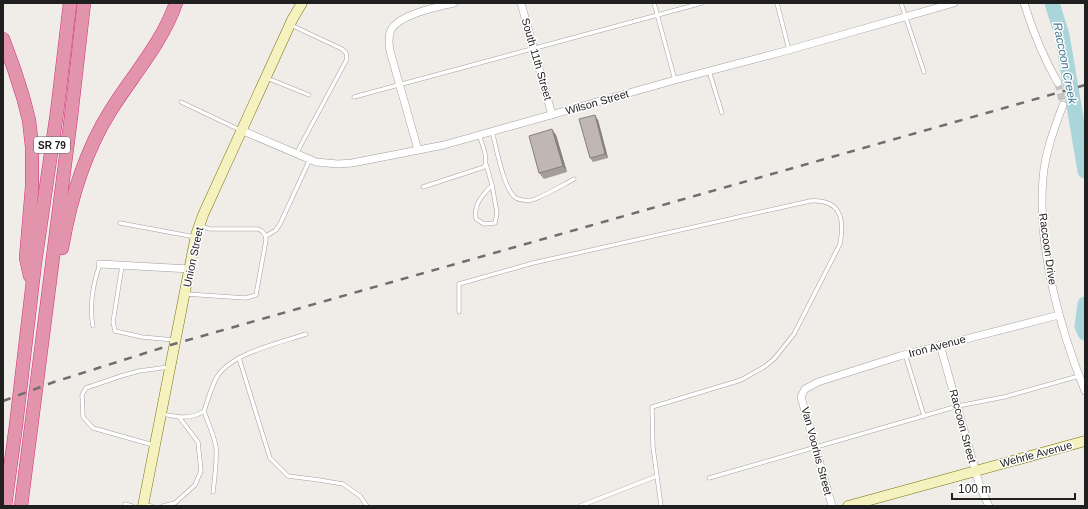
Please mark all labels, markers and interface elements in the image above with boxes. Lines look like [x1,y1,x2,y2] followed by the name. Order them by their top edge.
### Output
[520,17,554,101] street label: South 11th Street
[1050,21,1080,106] water label: Raccoon Creek
[564,87,630,117] street label: Wilson Street
[34,137,70,153] road number: SR 79
[1037,212,1059,286] street label: Raccoon Drive
[181,226,205,288] street label: Union Street
[907,333,967,359] street label: Iron Avenue
[947,388,979,464] street label: Raccoon Street
[799,406,835,496] street label: Van Voorhis Street
[999,439,1073,469] street label: Wehrle Avenue
[952,475,1075,501] scale bar
[958,482,991,496] text: 100 m

